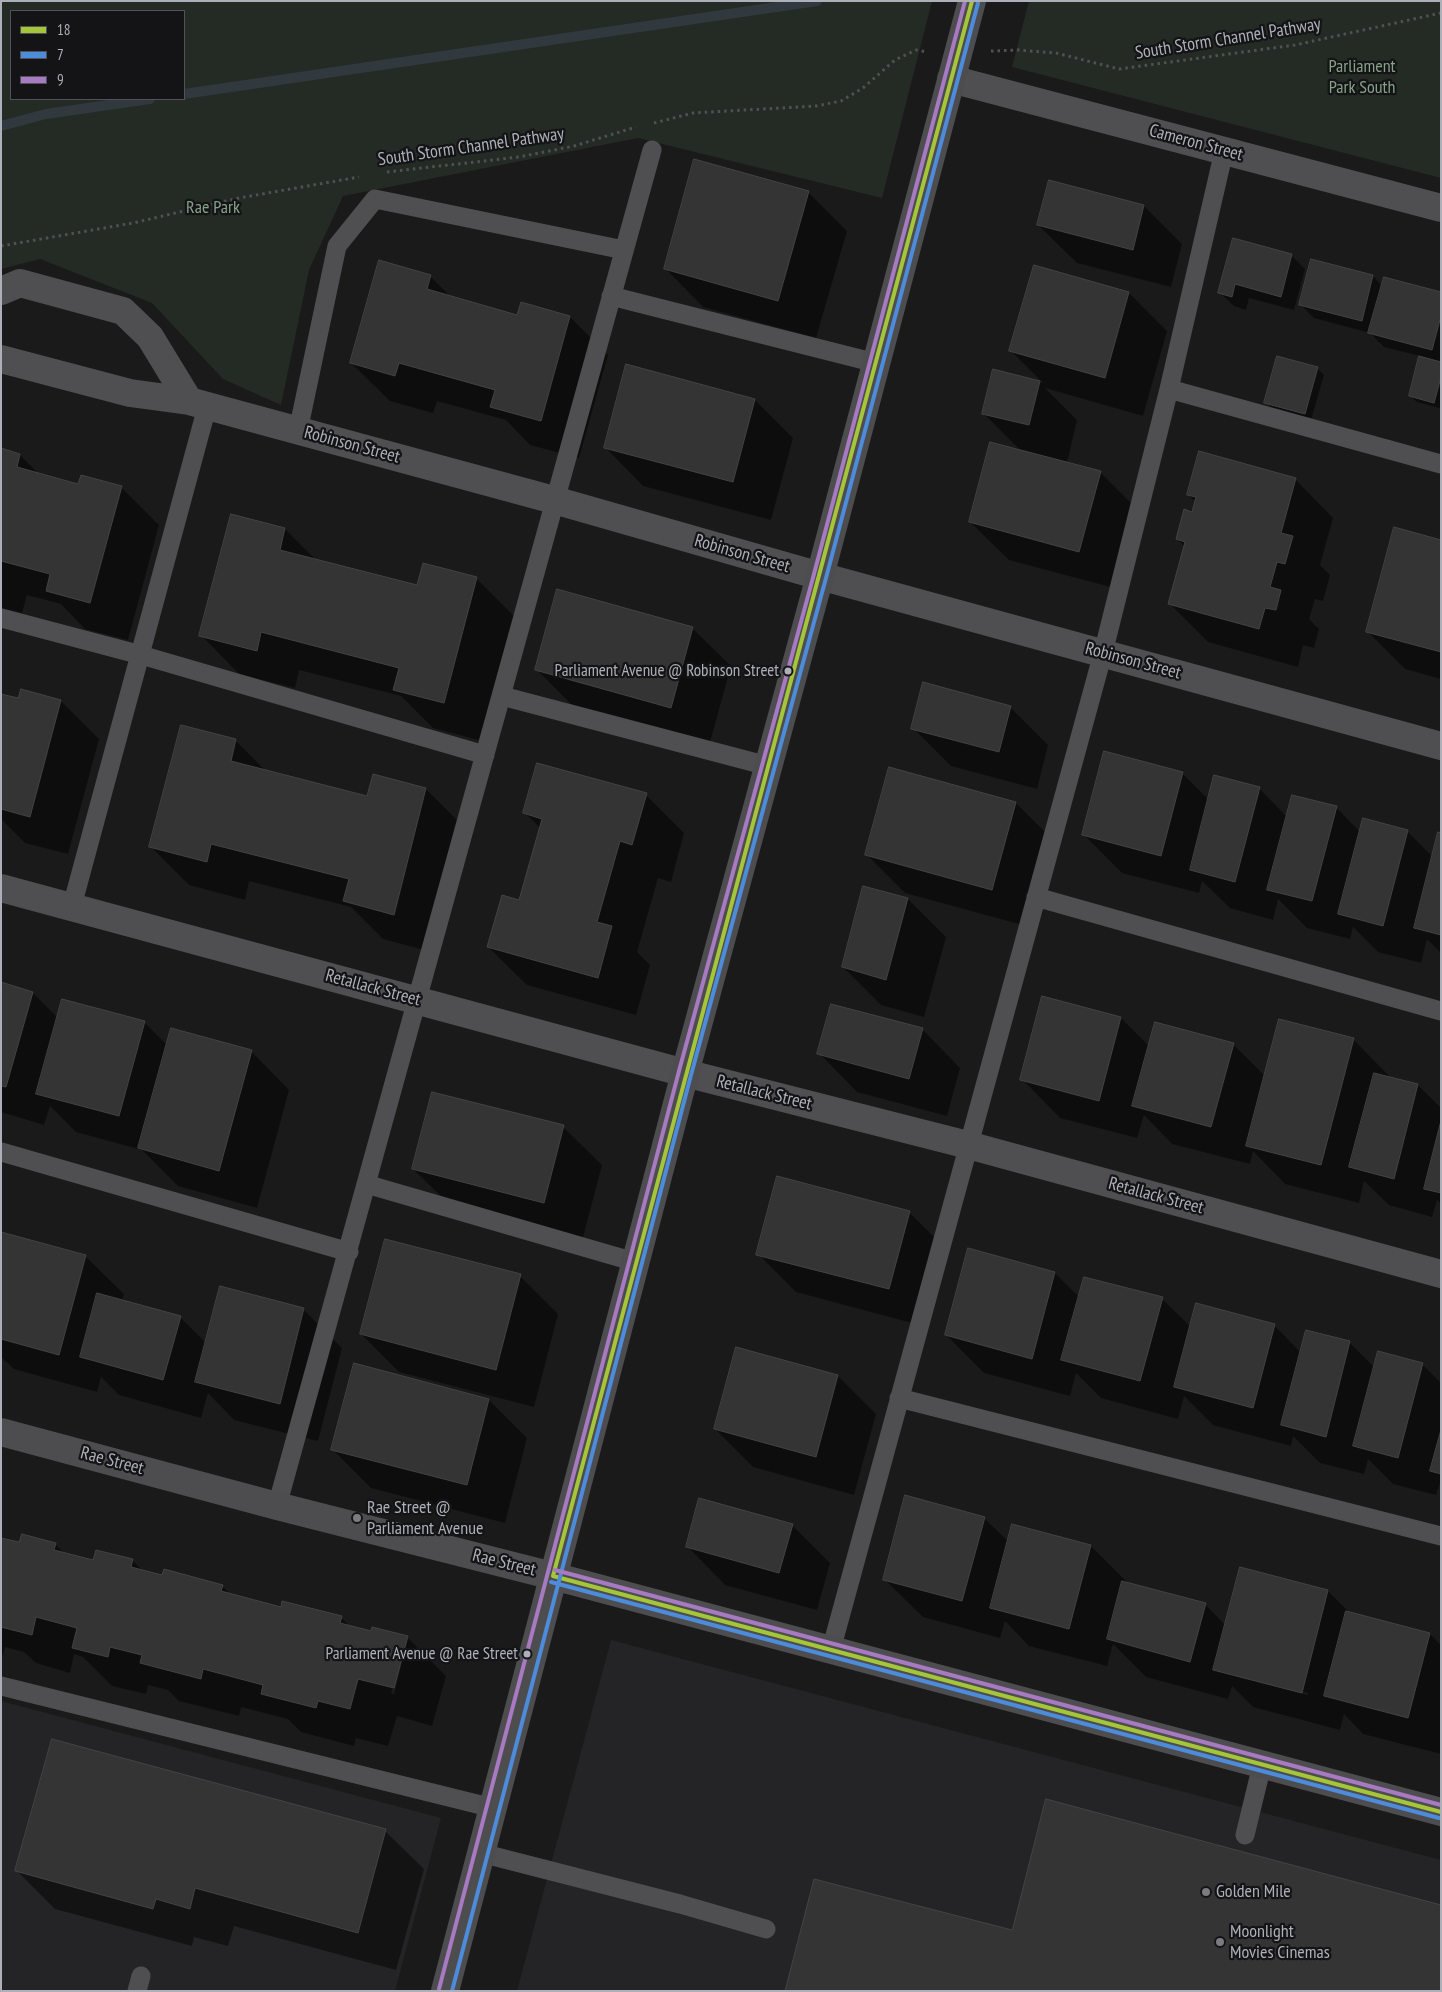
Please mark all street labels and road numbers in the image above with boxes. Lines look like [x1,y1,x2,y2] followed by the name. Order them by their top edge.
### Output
[1134,14,1322,64] street label: South Storm Channel Pathway
[1147,120,1245,166] street label: Cameron Street
[377,123,565,171] street label: South Storm Channel Pathway
[302,422,402,468] street label: Robinson Street
[692,530,792,578] street label: Robinson Street
[1083,638,1183,684] street label: Robinson Street
[323,965,423,1011] street label: Retallack Street
[714,1071,814,1115] street label: Retallack Street
[1106,1173,1206,1219] street label: Retallack Street
[78,1442,146,1480] street label: Rae Street
[470,1545,538,1581] street label: Rae Street

